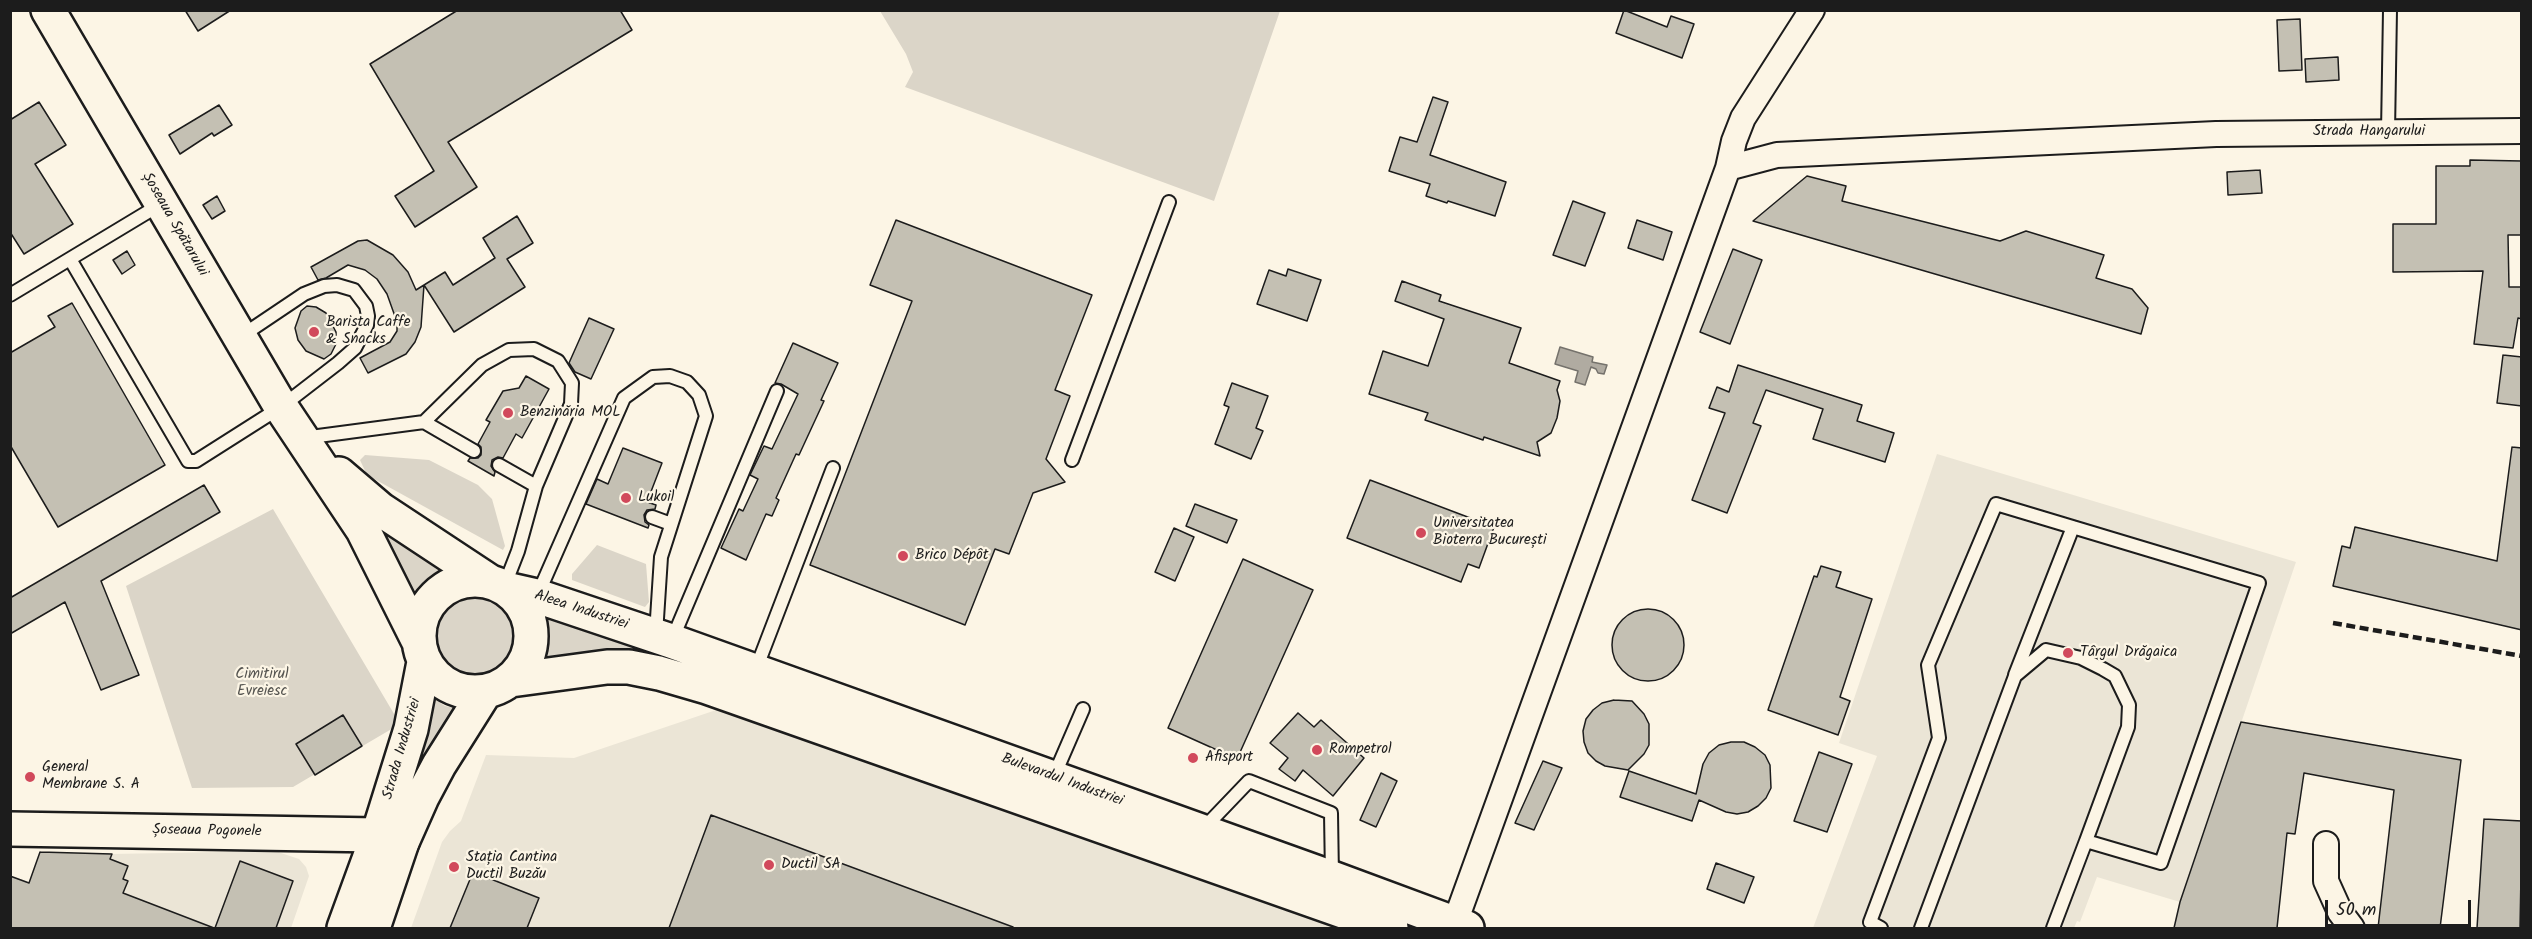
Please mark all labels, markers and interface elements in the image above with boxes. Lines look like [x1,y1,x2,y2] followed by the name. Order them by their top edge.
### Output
[2313,123,2425,141] street label: Strada Hangarului
[137,170,211,280] street label: Șoseaua Spătarului
[326,314,410,349] place label: Barista Caffe & Snacks
[307,325,321,339] marker: Barista Caffe & Snacks
[520,404,620,422] place label: Benzinăria MOL
[501,406,515,420] marker: Benzinăria MOL
[638,489,674,507] place label: Lukoil
[619,491,633,505] marker: Lukoil
[1433,515,1547,550] place label: Universitatea Bioterra București
[1414,526,1428,540] marker: Universitatea Bioterra București
[915,547,989,565] place label: Brico Dépôt
[896,549,910,563] marker: Brico Dépôt
[532,587,630,635] street label: Aleea Industriei
[2080,644,2177,662] place label: Târgul Drăgaica
[2061,646,2075,660] marker: Târgul Drăgaica
[235,666,289,701] park label: Cimitirul Evreiesc
[380,696,426,802] street label: Strada Industriei
[1329,741,1392,759] place label: Rompetrol
[1310,743,1324,757] marker: Rompetrol
[1205,749,1253,767] place label: Afisport
[999,751,1125,811] street label: Bulevardul Industriei
[1186,751,1200,765] marker: Afisport
[42,759,140,794] place label: General Membrane S. A
[23,770,37,784] marker: General Membrane S. A
[152,822,262,842] street label: Șoseaua Pogonele
[466,849,557,884] place label: Stația Cantina Ductil Buzău
[781,856,841,874] place label: Ductil SA
[762,858,776,872] marker: Ductil SA
[447,860,461,874] marker: Stația Cantina Ductil Buzău
[2328,888,2474,926] scale bar
[2336,896,2376,925] text: 50 m

